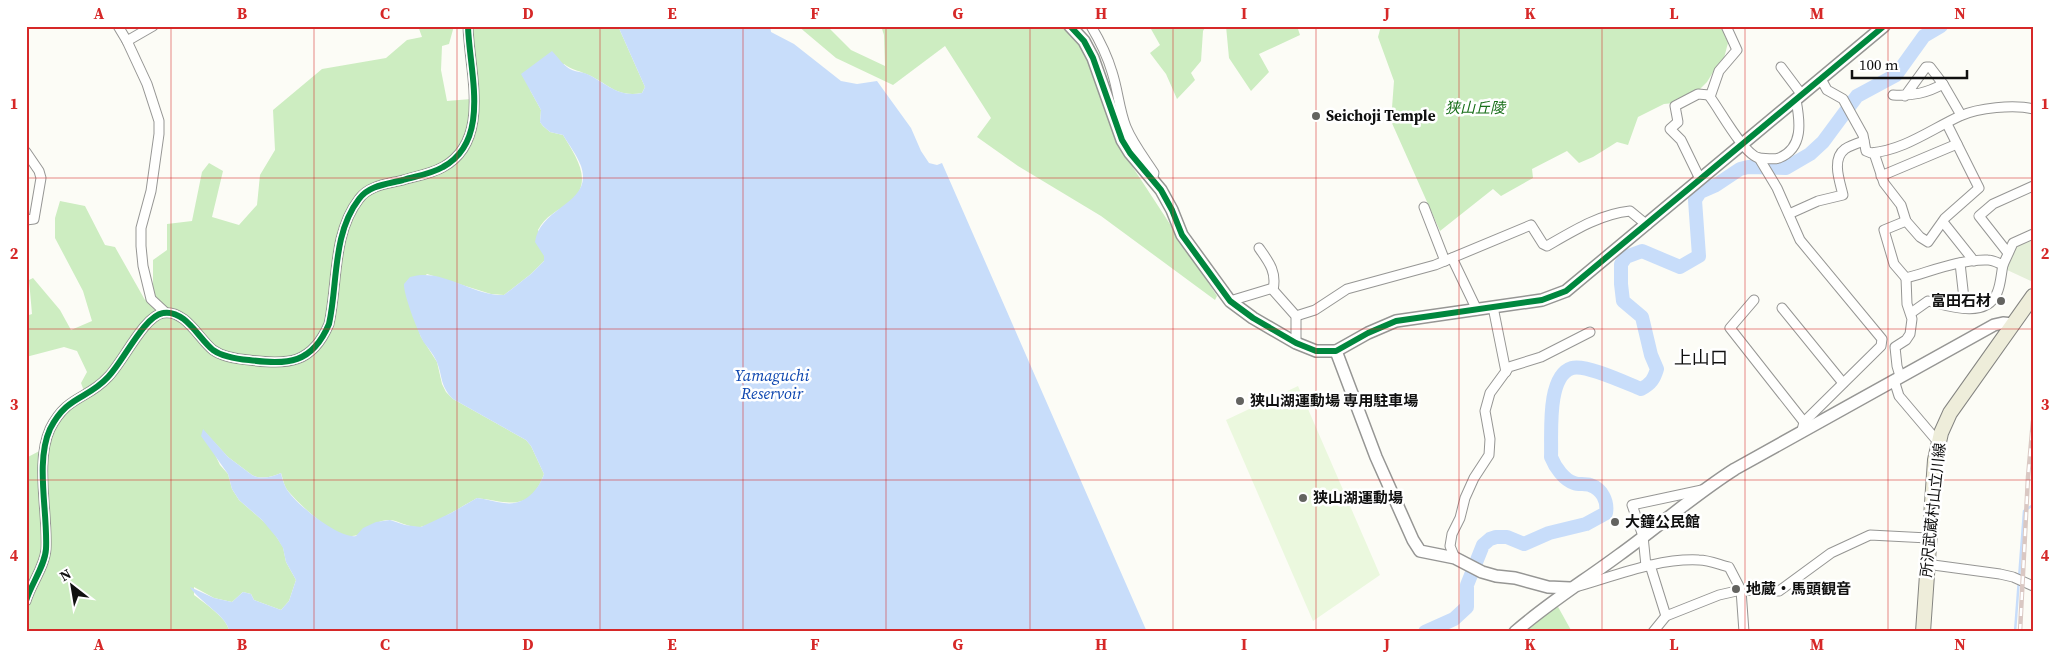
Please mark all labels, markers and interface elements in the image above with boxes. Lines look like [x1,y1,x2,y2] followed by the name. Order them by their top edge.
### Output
[94,2,105,24] text: A
[237,2,248,24] text: B
[380,2,390,24] text: C
[522,2,534,24] text: D
[667,2,677,24] text: E
[810,2,820,24] text: F
[953,2,964,24] text: G
[1095,2,1107,24] text: H
[1241,2,1247,24] text: I
[1383,2,1390,24] text: J
[1524,2,1536,24] text: K
[1669,2,1679,24] text: L
[1810,2,1824,24] text: M
[1954,2,1966,24] text: N
[1852,48,1966,80] scale bar
[1859,54,1899,75] text: 100 m
[10,92,18,114] text: 1
[2041,92,2049,114] text: 1
[1445,97,1507,118] park label: 狭山丘陵
[1326,105,1436,126] place label: Seichoji Temple
[1310,110,1322,122] marker: Seichoji Temple
[10,242,19,264] text: 2
[2041,242,2050,264] text: 2
[1931,290,1991,311] place label: 富田石材
[1995,295,2007,307] marker: 富田石材
[1674,345,1728,370] district label: 上山口
[735,364,809,404] water label: Yamaguchi Reservoir
[1250,390,1418,411] place label: 狭山湖運動場 専用駐車場
[10,393,19,415] text: 3
[2041,393,2050,415] text: 3
[1234,395,1246,407] marker: 狭山湖運動場 専用駐車場
[1915,442,1950,578] street label: 所沢武蔵村山立川線
[1313,487,1403,508] place label: 狭山湖運動場
[1297,492,1309,504] marker: 狭山湖運動場
[1625,511,1700,532] place label: 大鐘公民館
[1609,516,1621,528] marker: 大鐘公民館
[10,544,19,566] text: 4
[2041,544,2050,566] text: 4
[48,560,98,610] north arrow
[56,564,75,586] text: N
[1746,578,1851,599] place label: 地蔵・馬頭観音
[1730,583,1742,595] marker: 地蔵・馬頭観音
[94,633,105,655] text: A
[237,633,248,655] text: B
[380,633,390,655] text: C
[522,633,534,655] text: D
[667,633,677,655] text: E
[810,633,820,655] text: F
[953,633,964,655] text: G
[1095,633,1107,655] text: H
[1241,633,1247,655] text: I
[1383,633,1390,655] text: J
[1524,633,1536,655] text: K
[1669,633,1679,655] text: L
[1810,633,1824,655] text: M
[1954,633,1966,655] text: N

